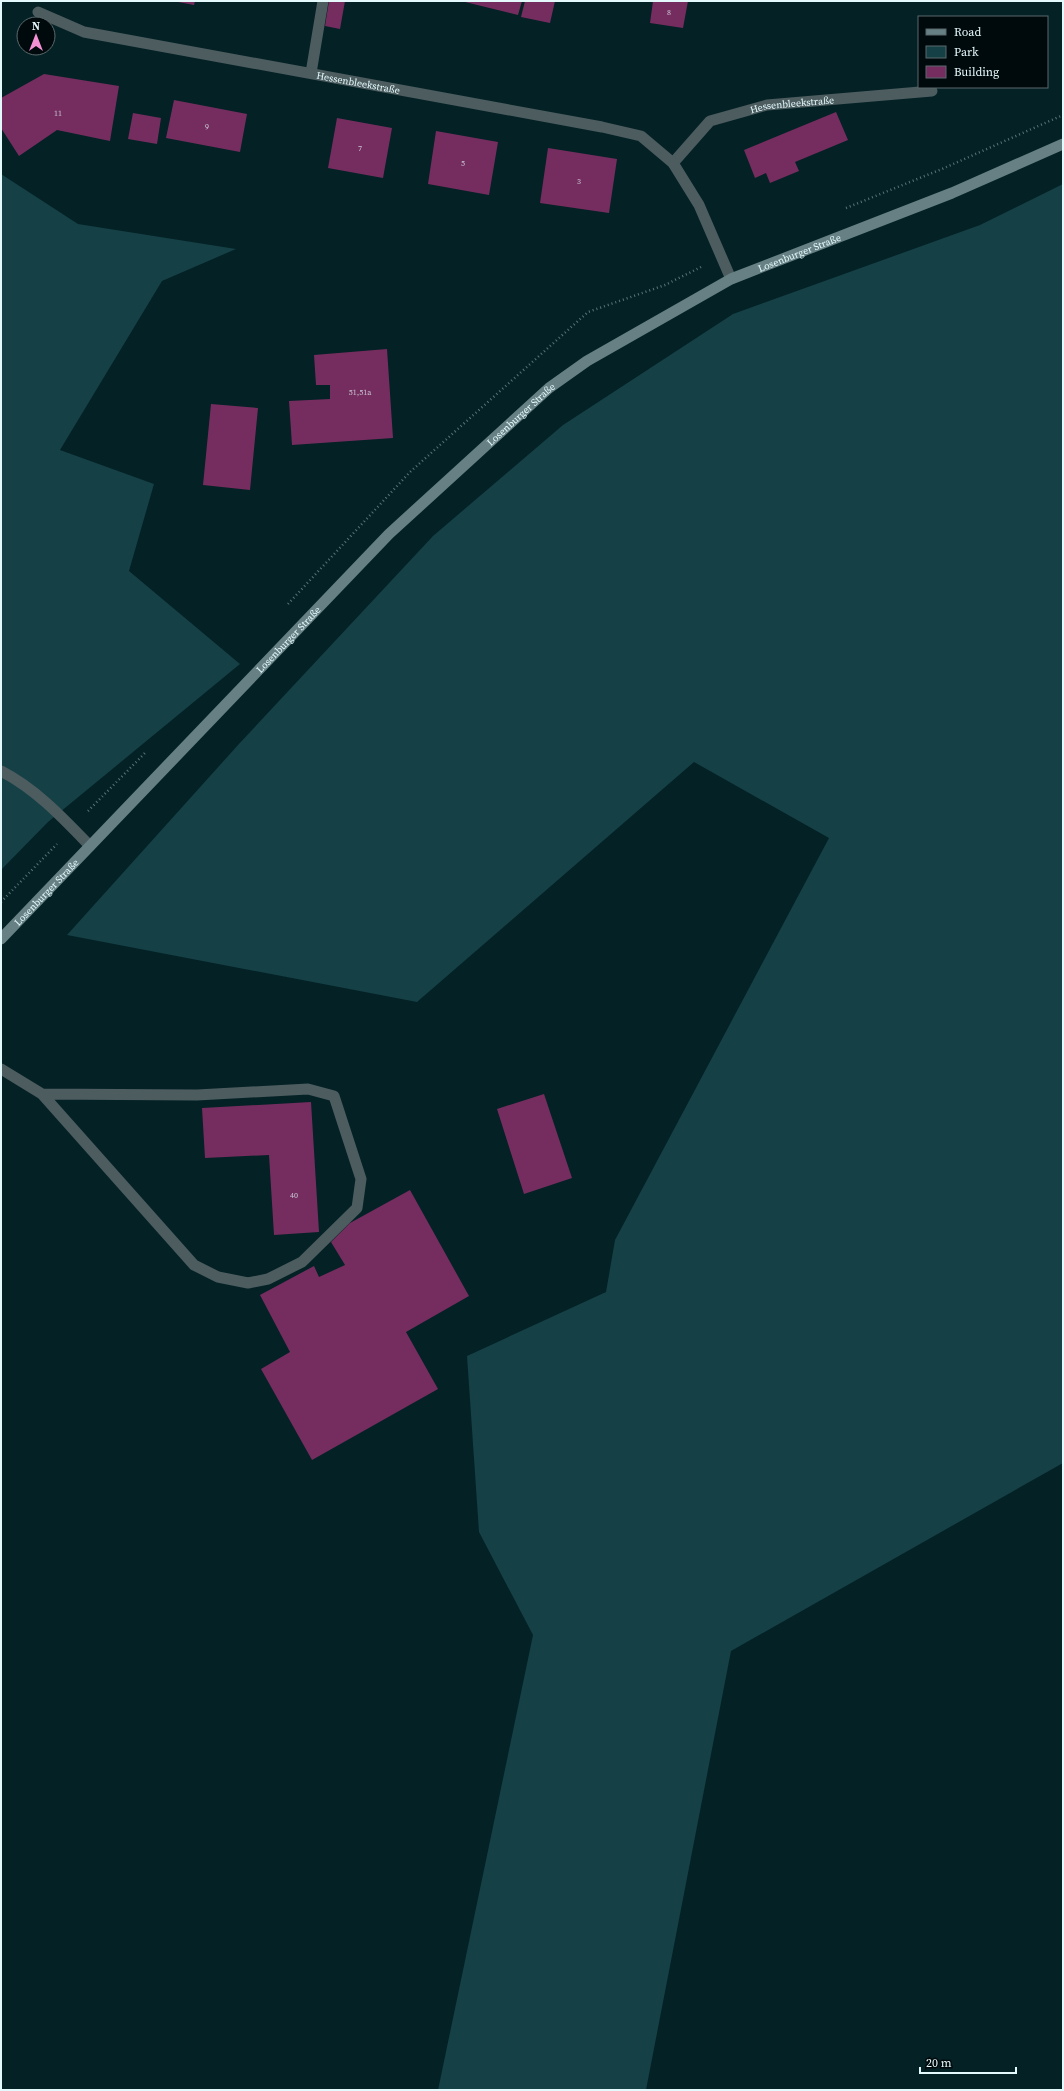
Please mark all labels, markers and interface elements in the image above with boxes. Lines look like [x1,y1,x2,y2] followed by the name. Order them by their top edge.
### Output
[667,7,671,18] house number: 8
[16,16,56,56] north arrow
[918,16,1048,88] legend
[32,19,40,34] text: N
[954,24,981,40] text: Road
[954,44,979,60] text: Park
[954,64,999,80] text: Building
[315,69,401,97] street label: Hessenbleekstraße
[749,93,834,116] street label: Hessenbleekstraße
[54,108,62,119] house number: 11
[205,121,209,132] house number: 9
[358,143,362,154] house number: 7
[461,158,465,169] house number: 5
[577,176,581,187] house number: 3
[756,231,843,275] street label: Losenburger Straße
[484,380,558,449] street label: Losenburger Straße
[349,387,372,398] house number: 51,51a
[253,603,324,676] street label: Losenburger Straße
[11,856,81,929] street label: Losenburger Straße
[290,1190,298,1201] house number: 40
[920,2049,1016,2075] scale bar
[926,2055,952,2071] text: 20 m

